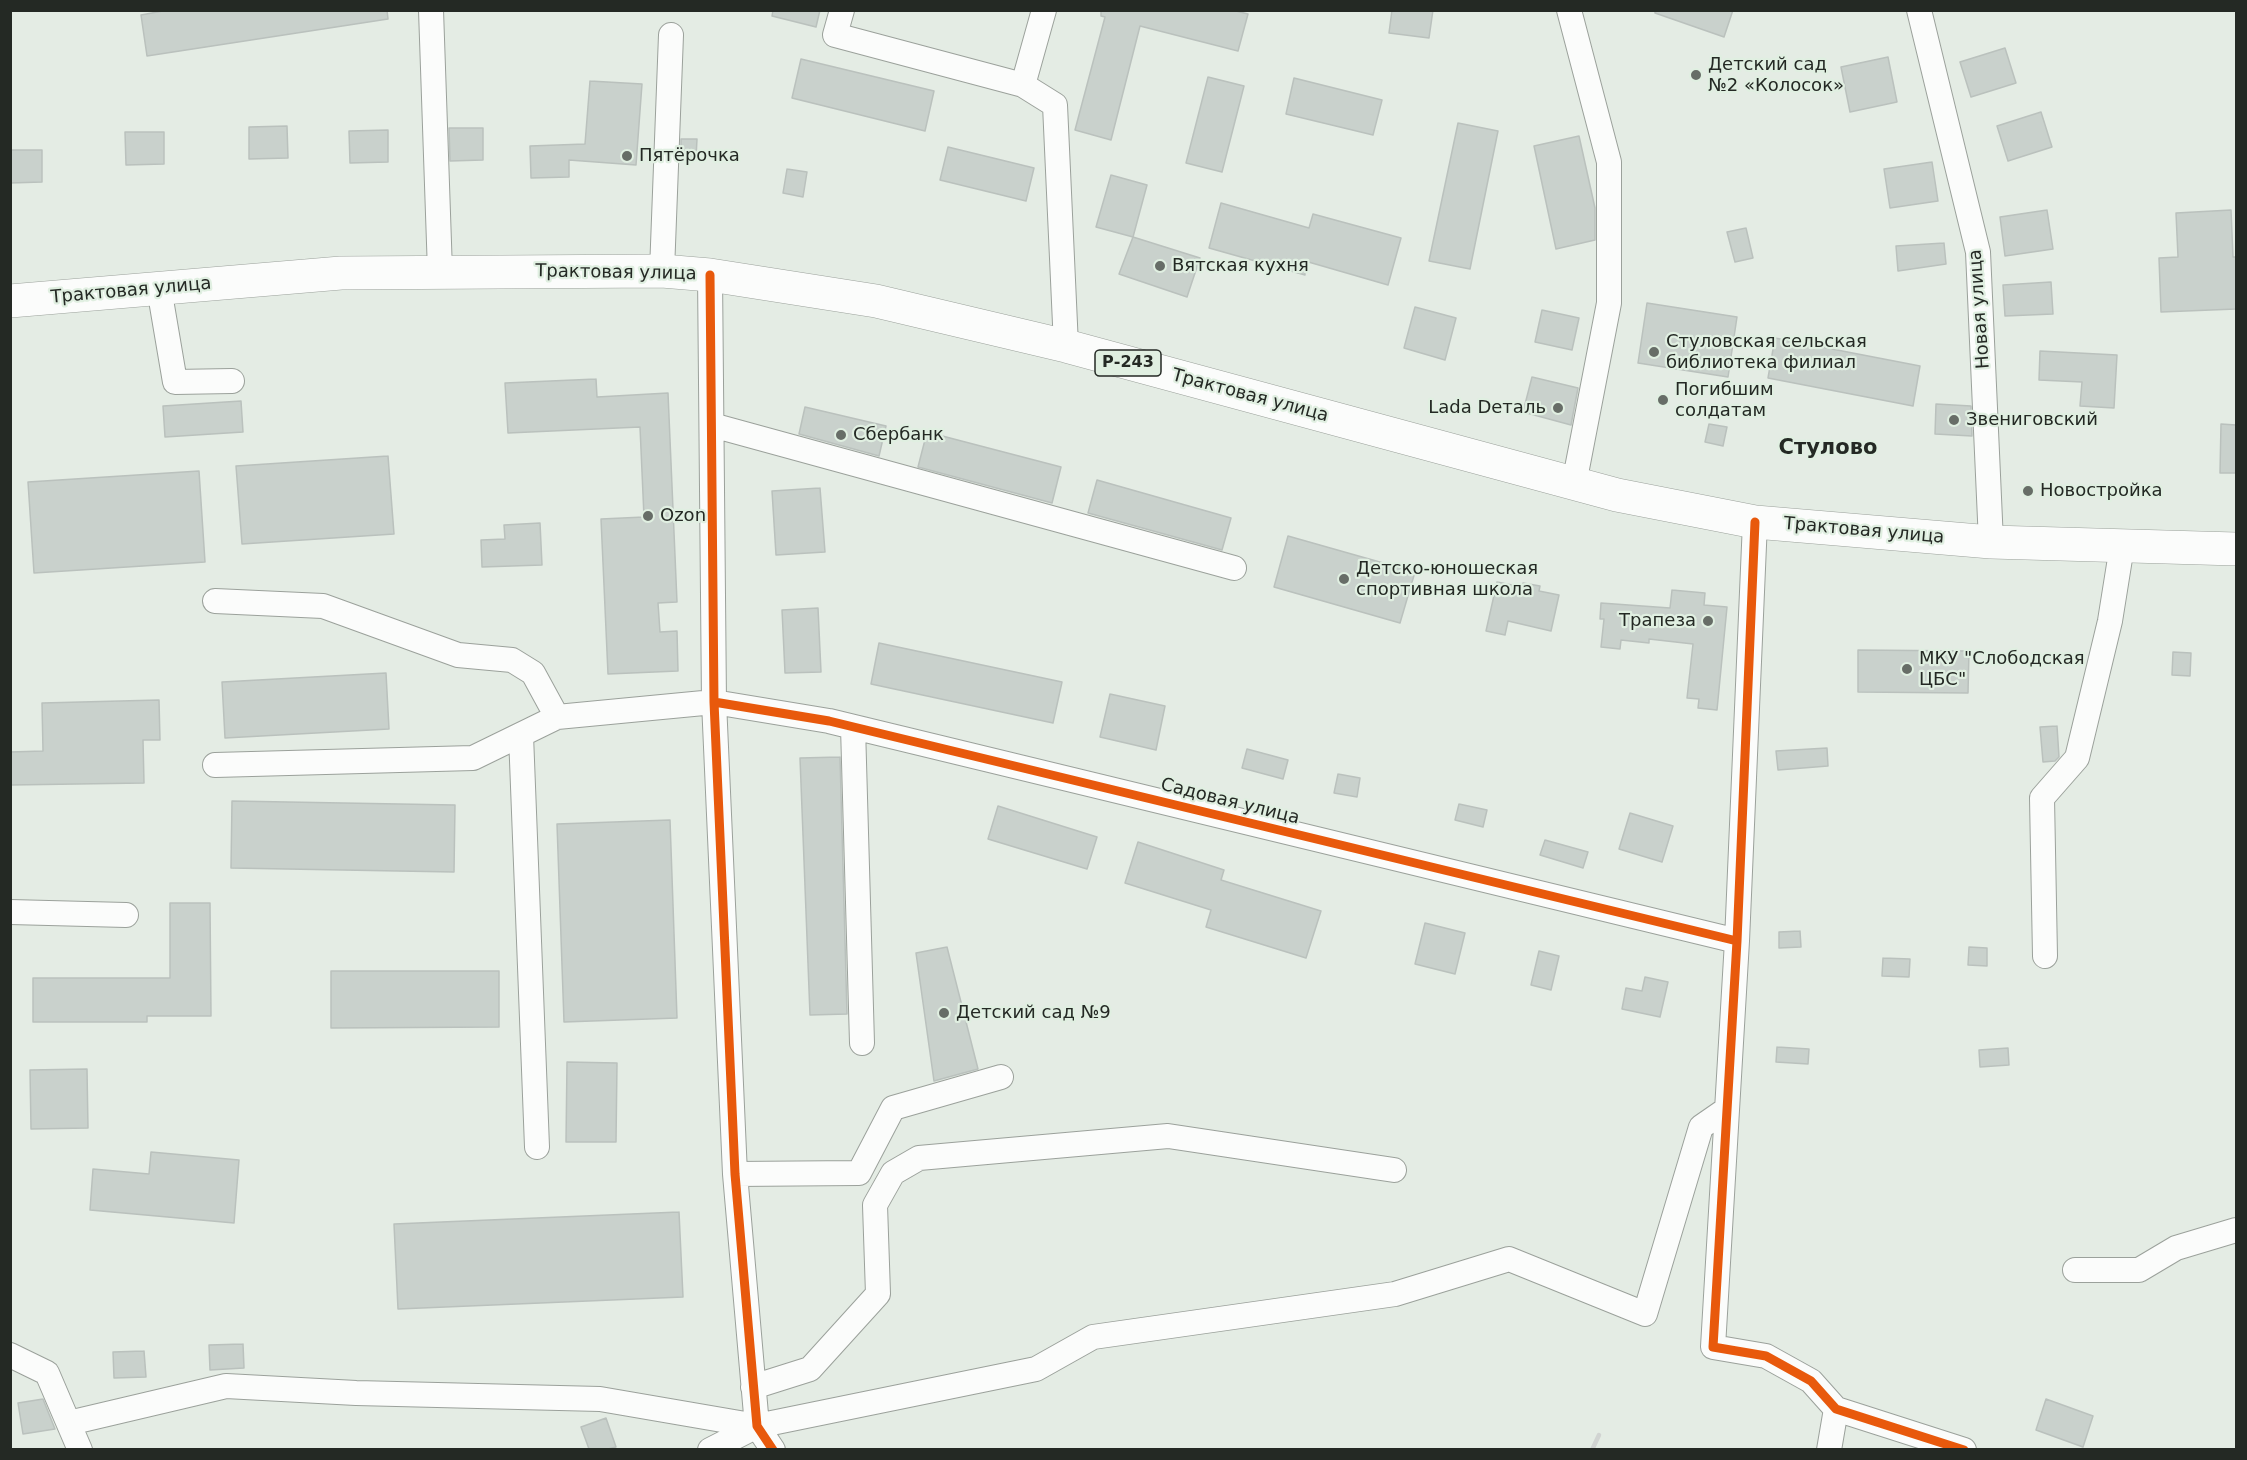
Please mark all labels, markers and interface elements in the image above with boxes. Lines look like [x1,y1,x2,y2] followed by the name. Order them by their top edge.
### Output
[1708,54,1844,97] place label: Детский сад №2 «Колосок»
[1689,68,1703,82] marker: Детский сад №2 «Колосок»
[639,145,740,167] place label: Пятёрочка
[620,149,634,163] marker: Пятёрочка
[1965,248,1995,370] street label: Новая улица
[1172,255,1309,277] place label: Вятская кухня
[1153,259,1167,273] marker: Вятская кухня
[535,261,697,285] street label: Трактовая улица
[50,273,212,309] street label: Трактовая улица
[1666,331,1867,374] place label: Стуловская сельская библиотека филиал
[1647,345,1661,359] marker: Стуловская сельская библиотека филиал
[1095,350,1161,376] road number: Р-243
[1169,365,1331,427] street label: Трактовая улица
[1675,379,1774,422] place label: Погибшим солдатам
[1656,393,1670,407] marker: Погибшим солдатам
[1428,397,1546,419] place label: Lada Dеталь
[1551,401,1565,415] marker: Lada Dеталь
[1966,409,2098,431] place label: Звениговский
[1947,413,1961,427] marker: Звениговский
[853,424,944,446] place label: Сбербанк
[834,428,848,442] marker: Сбербанк
[1779,436,1877,462] district label: Стулово
[2040,480,2163,502] place label: Новостройка
[2021,484,2035,498] marker: Новостройка
[660,505,706,527] place label: Ozon
[641,509,655,523] marker: Ozon
[1783,513,1945,549] street label: Трактовая улица
[1356,558,1538,600] place label: Детско-юношеская спортивная школа
[1337,572,1351,586] marker: Детско-юношеская спортивная школа
[1619,610,1696,632] place label: Трапеза
[1701,614,1715,628] marker: Трапеза
[1919,648,2085,690] place label: МКУ "Слободская ЦБС"
[1900,662,1914,676] marker: МКУ "Слободская ЦБС"
[1158,774,1302,830] street label: Садовая улица
[956,1002,1111,1024] place label: Детский сад №9
[937,1006,951,1020] marker: Детский сад №9

